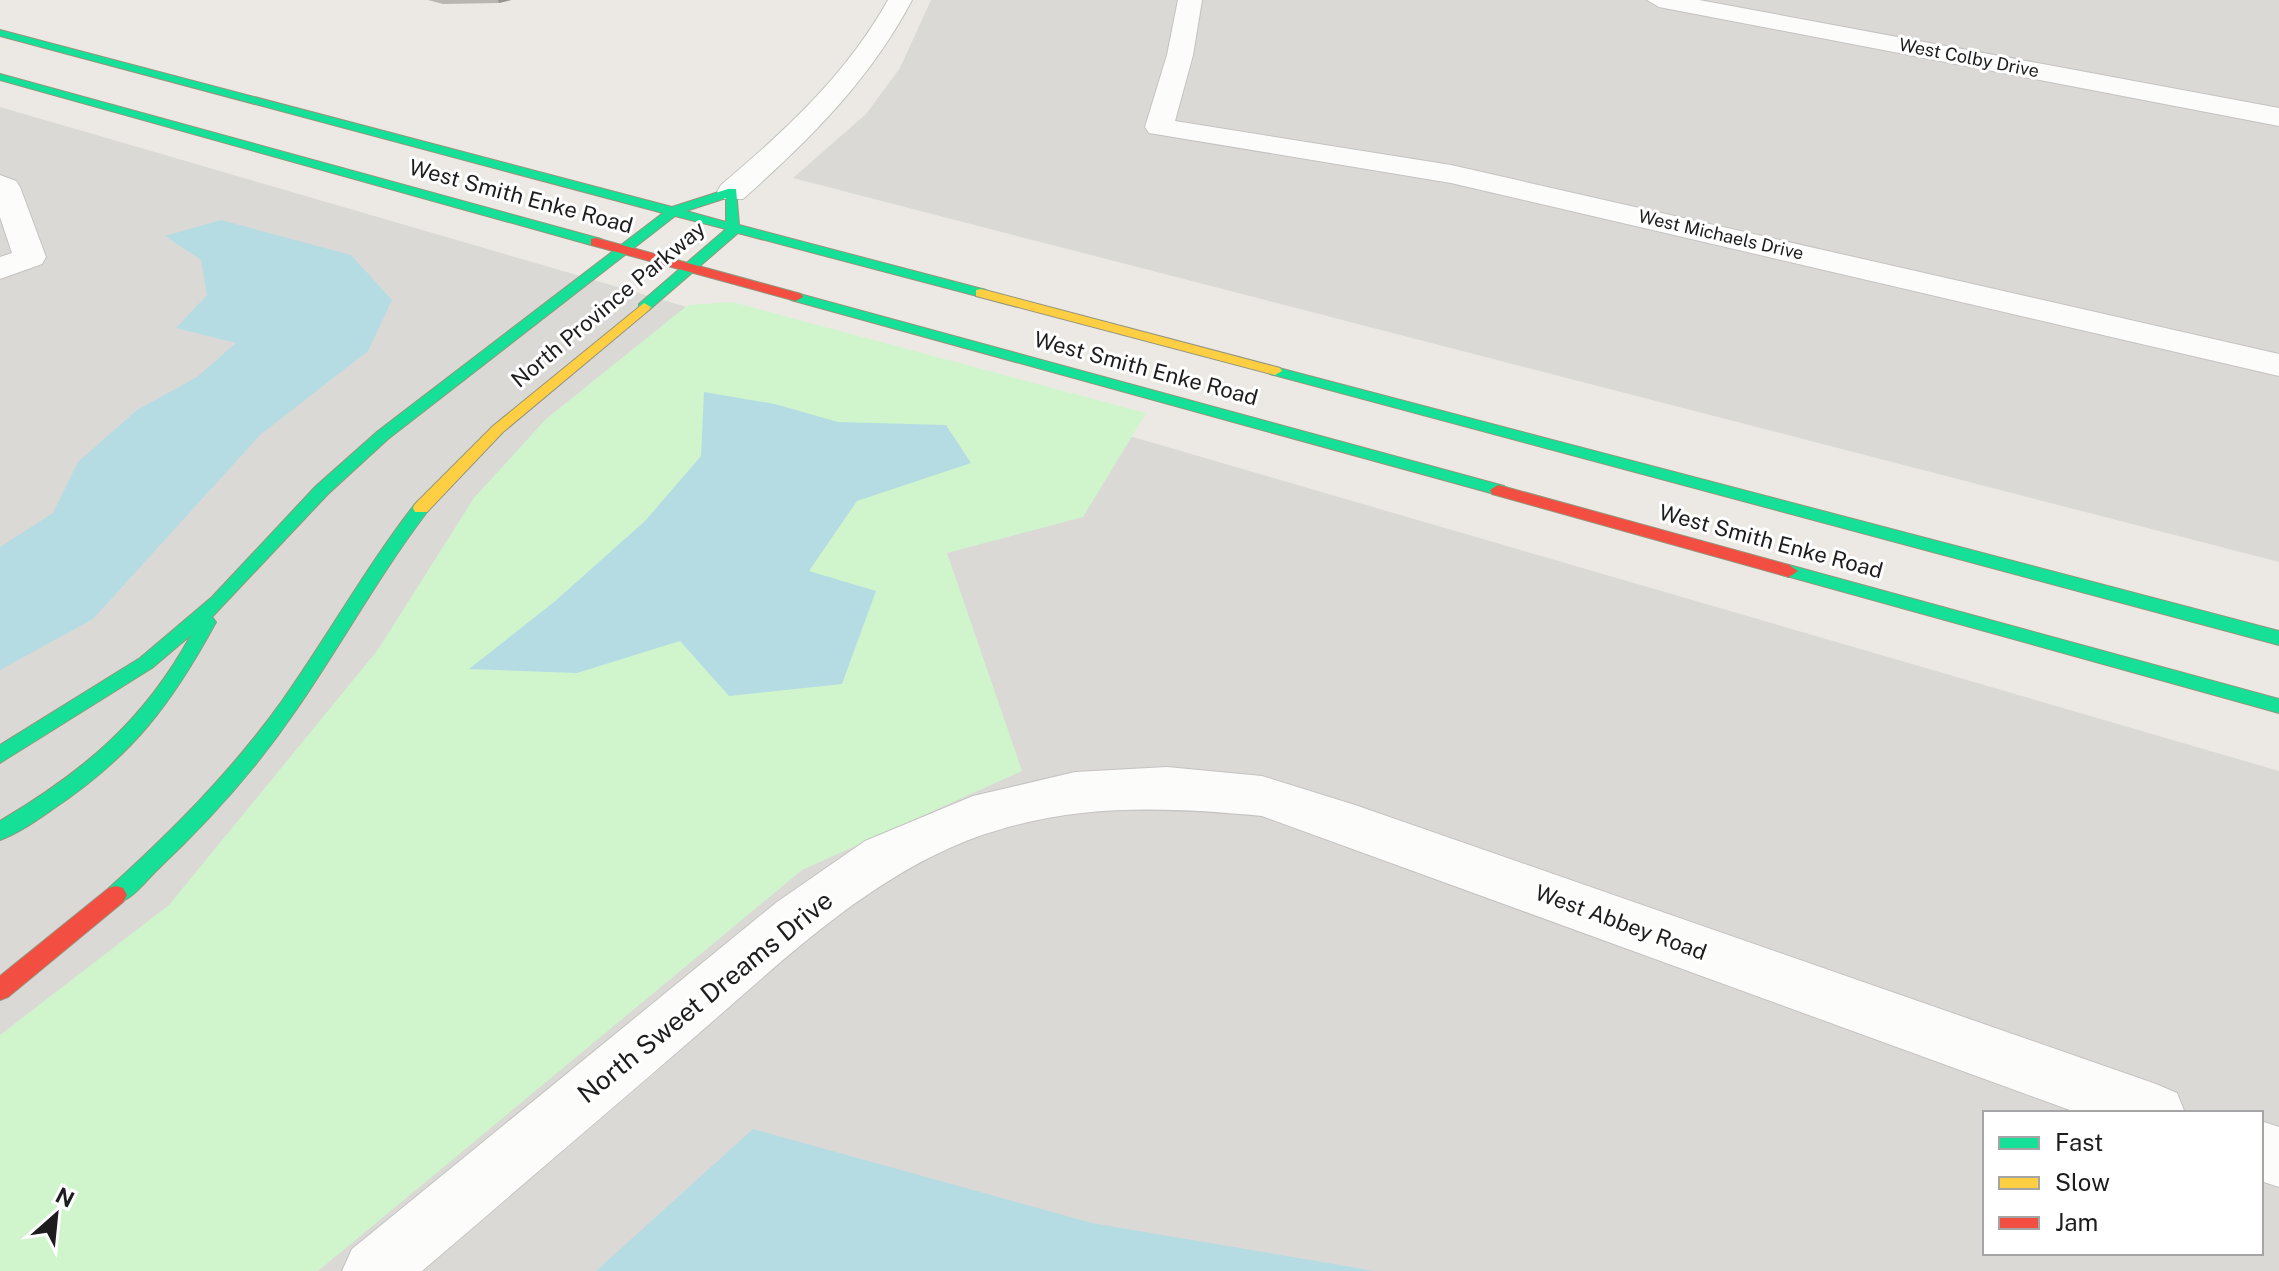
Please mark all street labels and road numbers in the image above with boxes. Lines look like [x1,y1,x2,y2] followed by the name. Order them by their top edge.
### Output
[1897,34,2041,81] street label: West Colby Drive
[406,154,636,238] street label: West Smith Enke Road
[1636,205,1806,264] street label: West Michaels Drive
[506,215,710,393] street label: North Province Parkway
[1031,326,1261,410] street label: West Smith Enke Road
[1656,499,1886,583] street label: West Smith Enke Road
[1532,879,1710,965] street label: West Abbey Road
[571,884,838,1109] street label: North Sweet Dreams Drive

